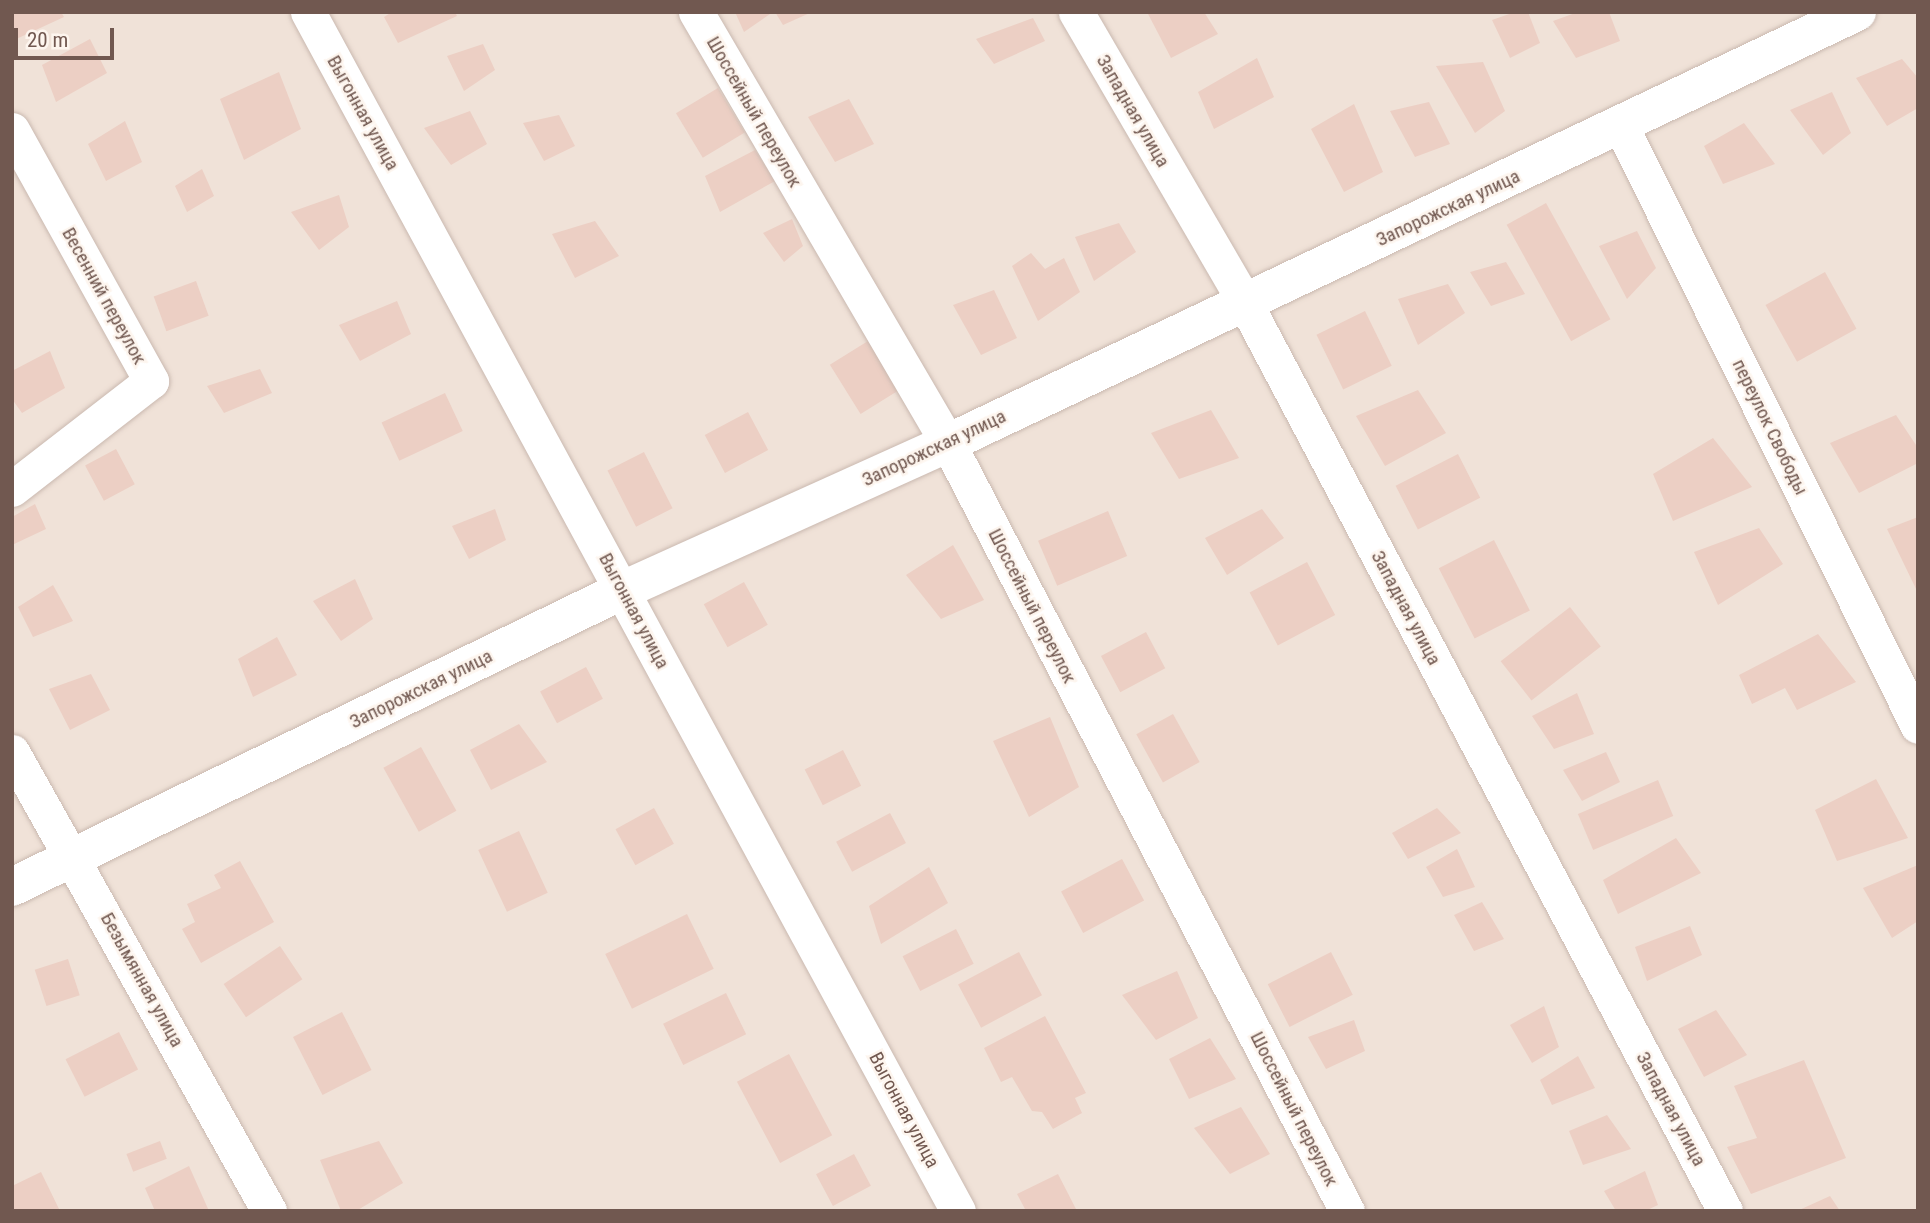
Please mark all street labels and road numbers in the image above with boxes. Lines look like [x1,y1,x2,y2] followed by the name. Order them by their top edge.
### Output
[702,33,806,191] street label: Шоссейный переулок
[1092,51,1174,171] street label: Западная улица
[322,52,404,174] street label: Выгонная улица
[1373,165,1523,251] street label: Запорожская улица
[57,224,151,368] street label: Весенний переулок
[1727,355,1813,499] street label: переулок Свободы
[859,405,1009,491] street label: Запорожская улица
[983,525,1081,687] street label: Шоссейный переулок
[1366,547,1446,669] street label: Западная улица
[594,549,674,673] street label: Выгонная улица
[346,645,496,733] street label: Запорожская улица
[96,909,188,1051] street label: Безымянная улица
[1245,1028,1343,1190] street label: Шоссейный переулок
[864,1048,944,1172] street label: Выгонная улица
[1631,1048,1711,1170] street label: Западная улица

